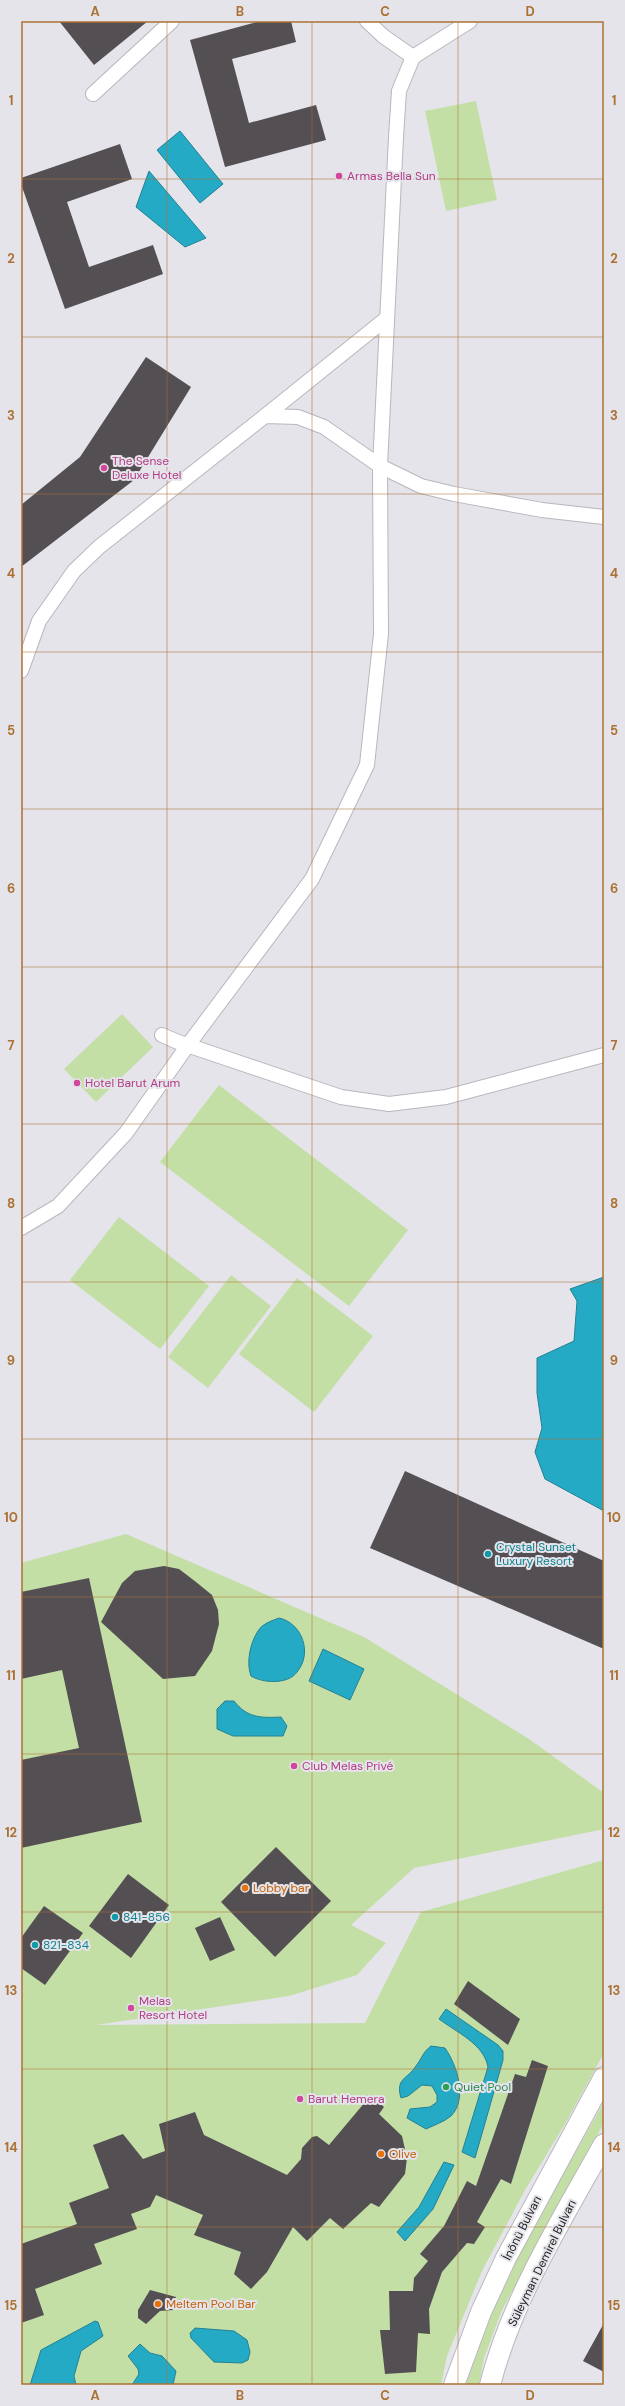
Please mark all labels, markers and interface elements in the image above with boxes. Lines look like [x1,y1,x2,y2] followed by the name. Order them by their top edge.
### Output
[90,3,100,20] text: A
[236,3,244,20] text: B
[380,3,390,20] text: C
[525,3,535,20] text: D
[9,92,13,109] text: 1
[612,92,616,109] text: 1
[347,168,436,184] place label: Armas Bella Sun
[334,171,344,181] marker: Armas Bella Sun
[7,250,15,267] text: 2
[610,250,618,267] text: 2
[7,407,15,424] text: 3
[610,407,618,424] text: 3
[112,453,181,483] place label: The Sense Deluxe Hotel
[99,463,109,473] marker: The Sense Deluxe Hotel
[7,565,15,582] text: 4
[610,565,618,582] text: 4
[7,722,15,739] text: 5
[610,722,618,739] text: 5
[7,880,15,897] text: 6
[610,880,618,897] text: 6
[8,1037,15,1054] text: 7
[611,1037,618,1054] text: 7
[85,1075,180,1091] place label: Hotel Barut Arum
[72,1078,82,1088] marker: Hotel Barut Arum
[7,1195,15,1212] text: 8
[610,1195,618,1212] text: 8
[7,1352,15,1369] text: 9
[610,1352,618,1369] text: 9
[4,1509,18,1526] text: 10
[607,1509,621,1526] text: 10
[496,1539,577,1569] place label: Crystal Sunset Luxury Resort
[483,1549,493,1559] marker: Crystal Sunset Luxury Resort
[6,1667,16,1684] text: 11
[609,1667,619,1684] text: 11
[302,1758,393,1774] place label: Club Melas Privé
[289,1761,299,1771] marker: Club Melas Privé
[5,1824,17,1841] text: 12
[608,1824,620,1841] text: 12
[253,1880,310,1896] place label: Lobby bar
[240,1883,250,1893] marker: Lobby bar
[123,1909,170,1925] place label: 841-856
[110,1912,120,1922] marker: 841-856
[43,1937,89,1953] place label: 821-834
[30,1940,40,1950] marker: 821-834
[5,1982,17,1999] text: 13
[608,1982,620,1999] text: 13
[139,1993,207,2023] place label: Melas Resort Hotel
[126,2003,136,2013] marker: Melas Resort Hotel
[454,2079,511,2095] place label: Quiet Pool
[441,2082,451,2092] marker: Quiet Pool
[308,2091,384,2107] place label: Barut Hemera
[295,2094,305,2104] marker: Barut Hemera
[4,2139,18,2156] text: 14
[607,2139,621,2156] text: 14
[389,2146,417,2162] place label: Olive
[376,2149,386,2159] marker: Olive
[499,2193,545,2263] street label: İnönü Bulvarı
[504,2197,580,2329] street label: Süleyman Demirel Bulvarı
[166,2296,256,2312] place label: Meltem Pool Bar
[5,2297,17,2314] text: 15
[608,2297,620,2314] text: 15
[153,2299,163,2309] marker: Meltem Pool Bar
[90,2387,100,2404] text: A
[236,2387,244,2404] text: B
[380,2387,390,2404] text: C
[525,2387,535,2404] text: D

